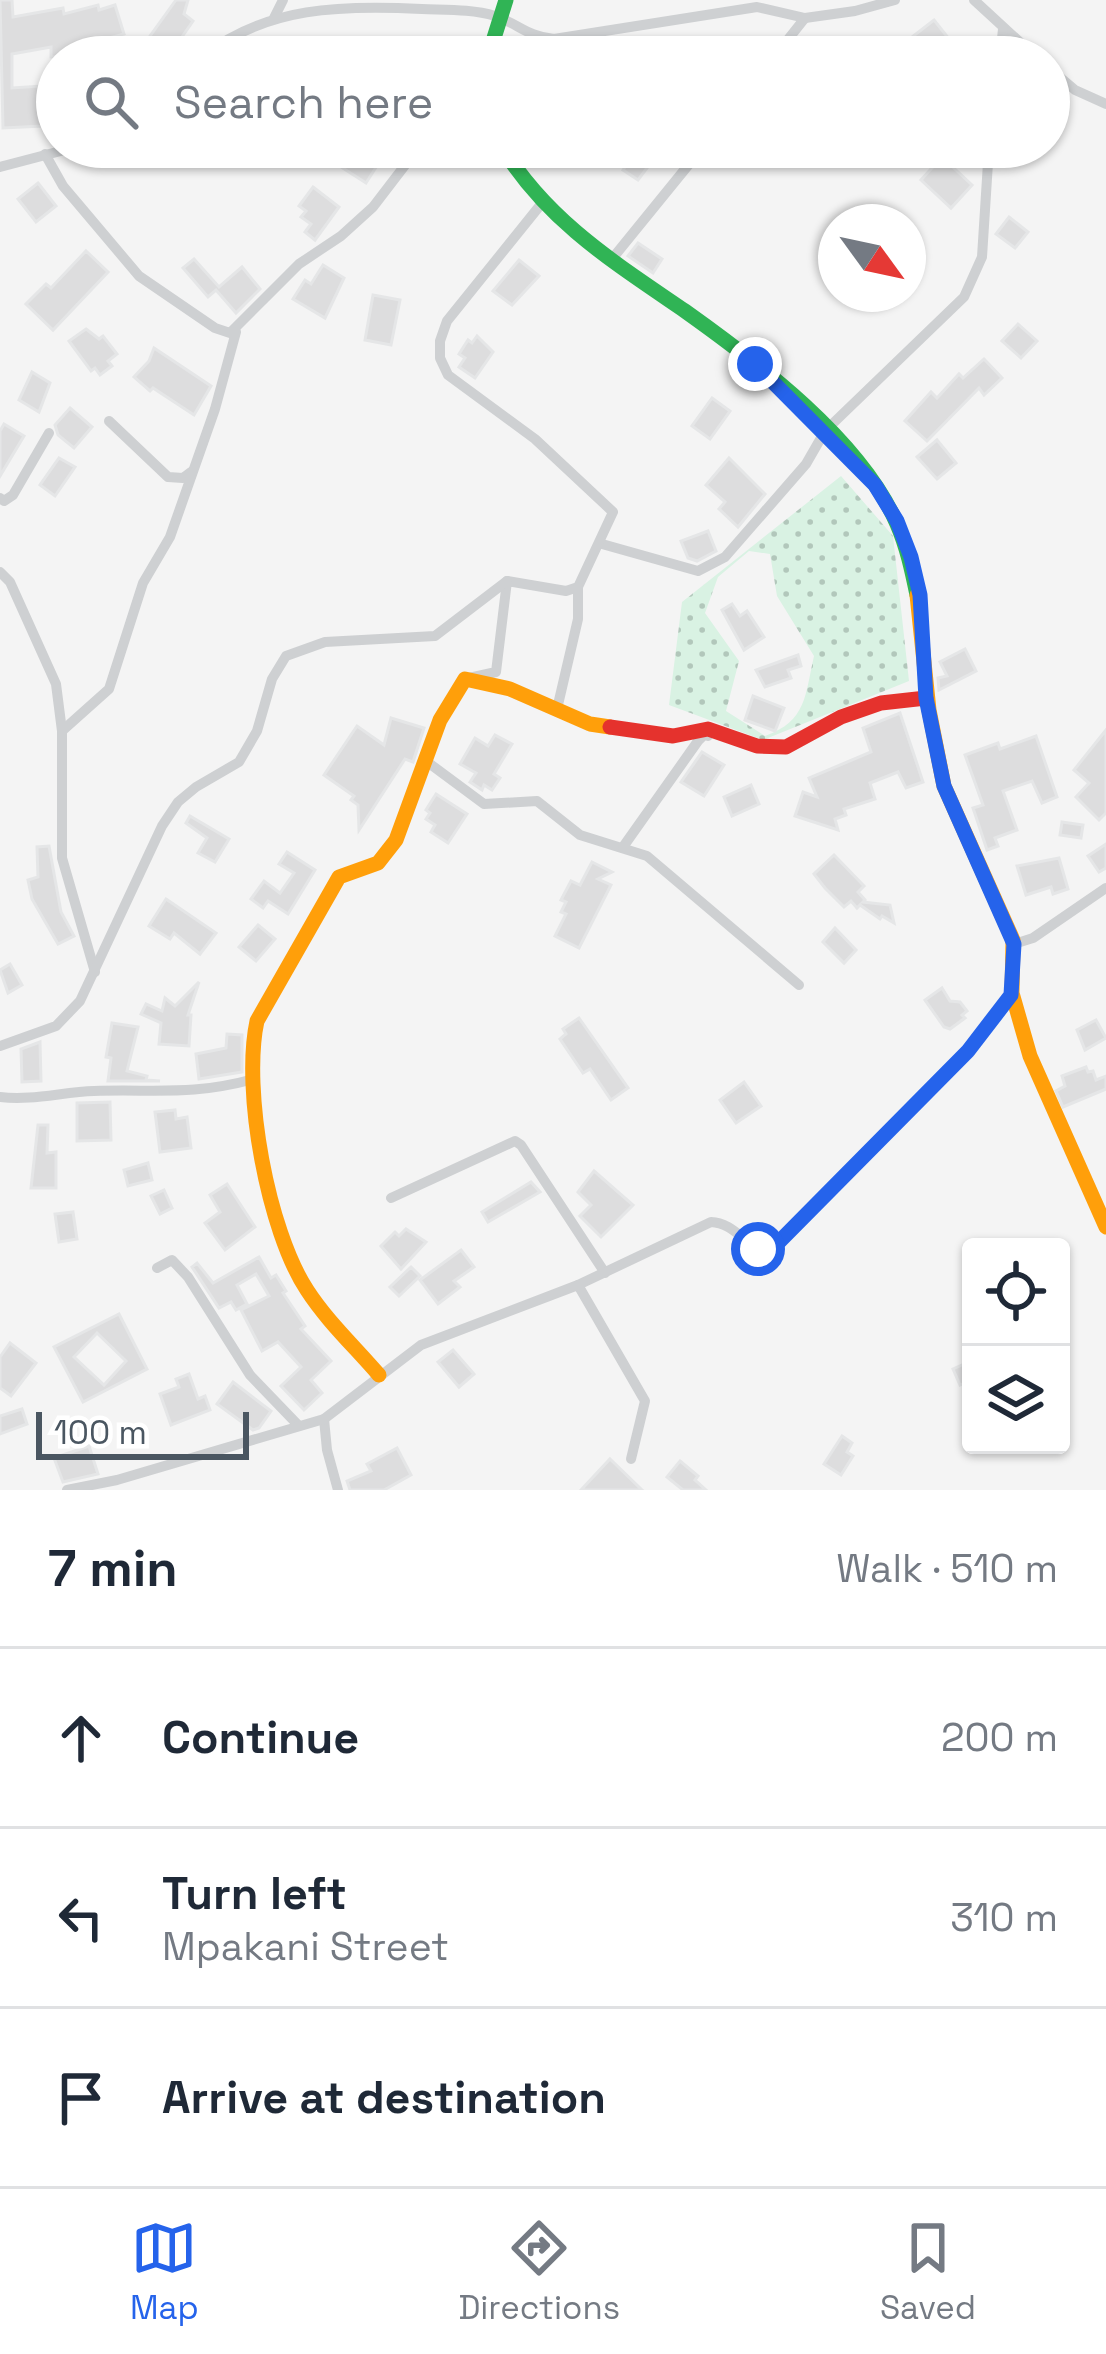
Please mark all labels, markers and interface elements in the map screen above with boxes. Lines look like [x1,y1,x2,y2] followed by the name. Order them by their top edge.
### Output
[36,36,1070,168] search box
[78,69,144,135] icon: search
[174,74,433,131] text: Search here
[818,204,926,312] north arrow
[728,337,782,391] route end
[731,1222,785,1276] route start
[962,1238,1070,1454] map controls
[962,1238,1070,1346] button: locate
[962,1346,1070,1454] button: layers
[36,1406,249,1459] scale bar
[54,1412,147,1454] text: 100 m
[48,1536,178,1601] text: 7 min
[836,1544,1058,1593] text: Walk · 510 m
[48,1705,114,1771] icon: ahead
[162,1709,359,1766] text: Continue
[941,1713,1058,1762] text: 200 m
[162,1865,347,1922] text: Turn left
[48,1885,114,1951] icon: left
[950,1893,1058,1942] text: 310 m
[162,1922,449,1971] text: Mpakani Street
[48,2065,114,2131] icon: arrive
[162,2069,606,2126] text: Arrive at destination
[130,2215,199,2329] tab: Map
[458,2215,620,2329] tab: Directions
[880,2215,976,2329] tab: Saved

